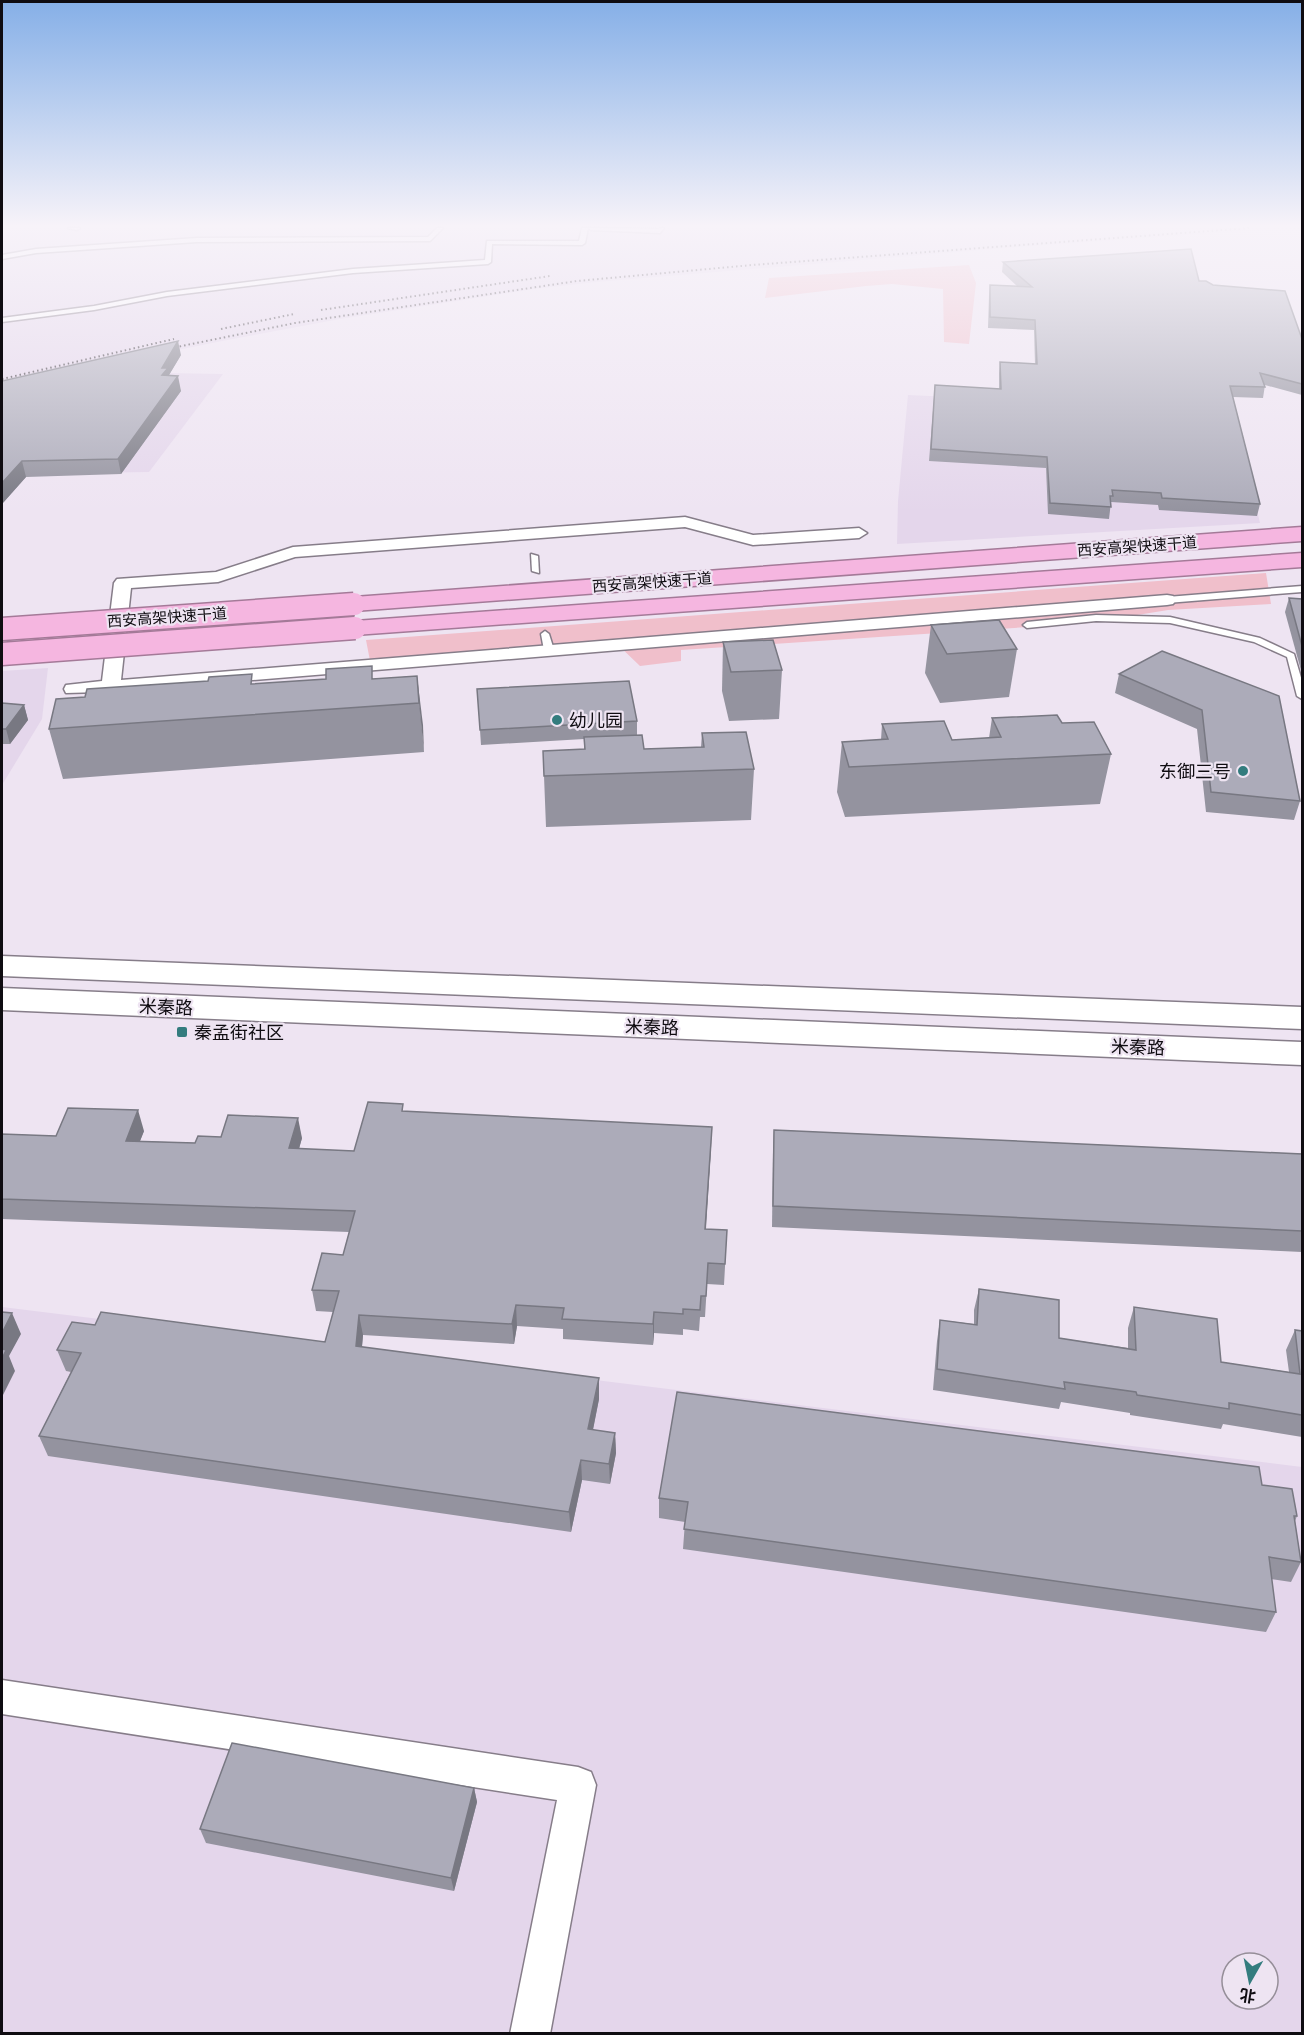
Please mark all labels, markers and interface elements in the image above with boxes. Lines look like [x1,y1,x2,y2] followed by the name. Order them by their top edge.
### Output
[1076,530,1198,562] street label: 西安高架快速干道
[591,566,713,598] street label: 西安高架快速干道
[106,601,228,633] street label: 西安高架快速干道
[569,707,623,734] place label: 幼儿园
[550,713,564,727] marker: 幼儿园
[1159,758,1231,785] place label: 东御三号
[1236,764,1250,778] marker: 东御三号
[139,993,193,1021] street label: 米秦路
[625,1013,679,1041] street label: 米秦路
[194,1019,284,1046] place label: 秦孟街社区
[175,1025,189,1039] marker: 秦孟街社区
[1111,1033,1165,1061] street label: 米秦路
[1220,1951,1280,2011] north arrow
[1238,1983,1257,2009] text: 北

